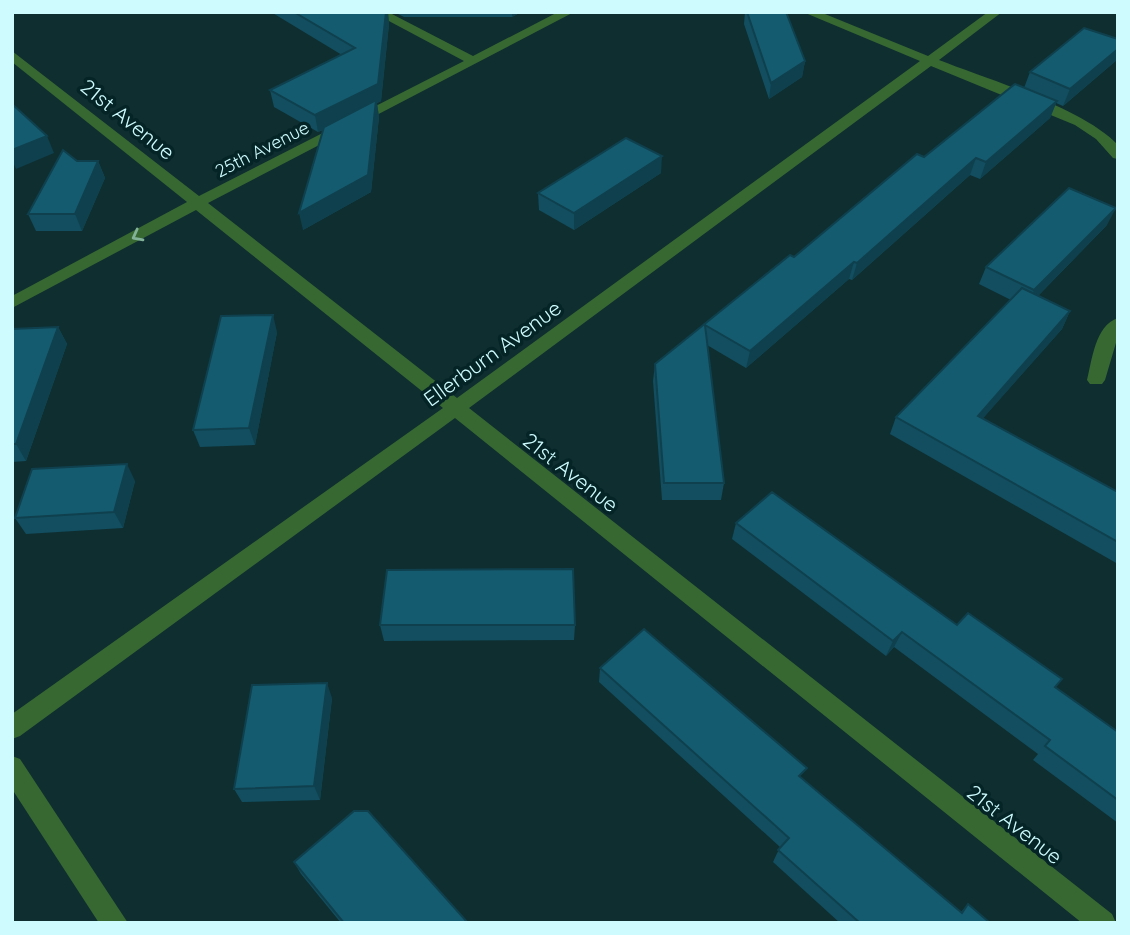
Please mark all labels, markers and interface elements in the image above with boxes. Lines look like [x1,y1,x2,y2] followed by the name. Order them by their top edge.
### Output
[76,73,180,165] street label: 21st Avenue
[211,115,313,183] street label: 25th Avenue
[132,228,144,241] one-way arrow
[418,294,566,412] street label: Ellerburn Avenue
[518,427,624,517] street label: 21st Avenue
[962,779,1068,869] street label: 21st Avenue

